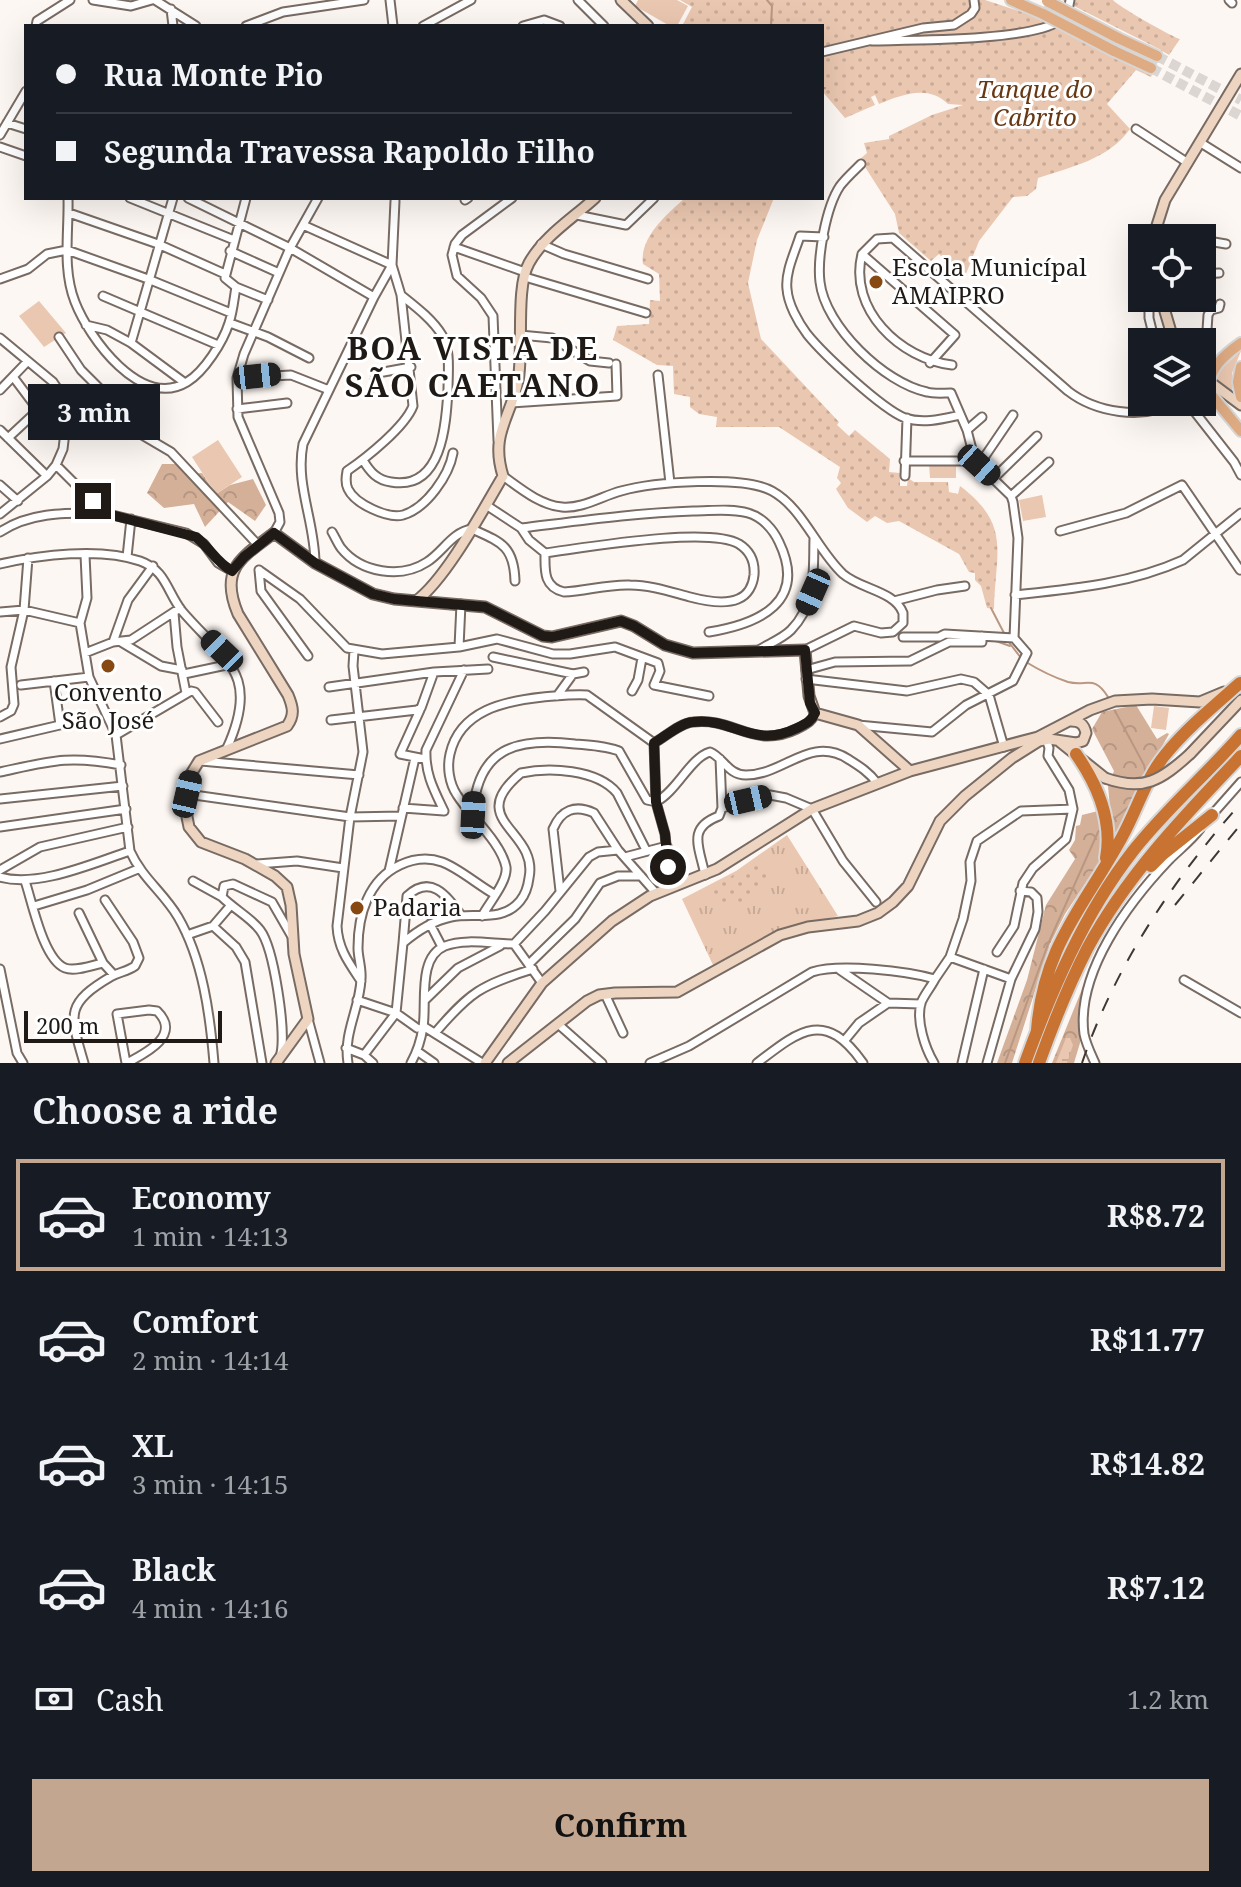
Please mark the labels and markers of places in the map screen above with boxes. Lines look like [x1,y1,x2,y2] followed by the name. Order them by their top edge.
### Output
[892,250,1087,311] place label: Escola Municípal AMAIPRO
[867,273,885,291] marker: Escola Municípal AMAIPRO
[99,657,117,675] marker: Convento São José
[54,675,162,736] place label: Convento São José
[373,890,462,923] place label: Padaria
[348,899,366,917] marker: Padaria

